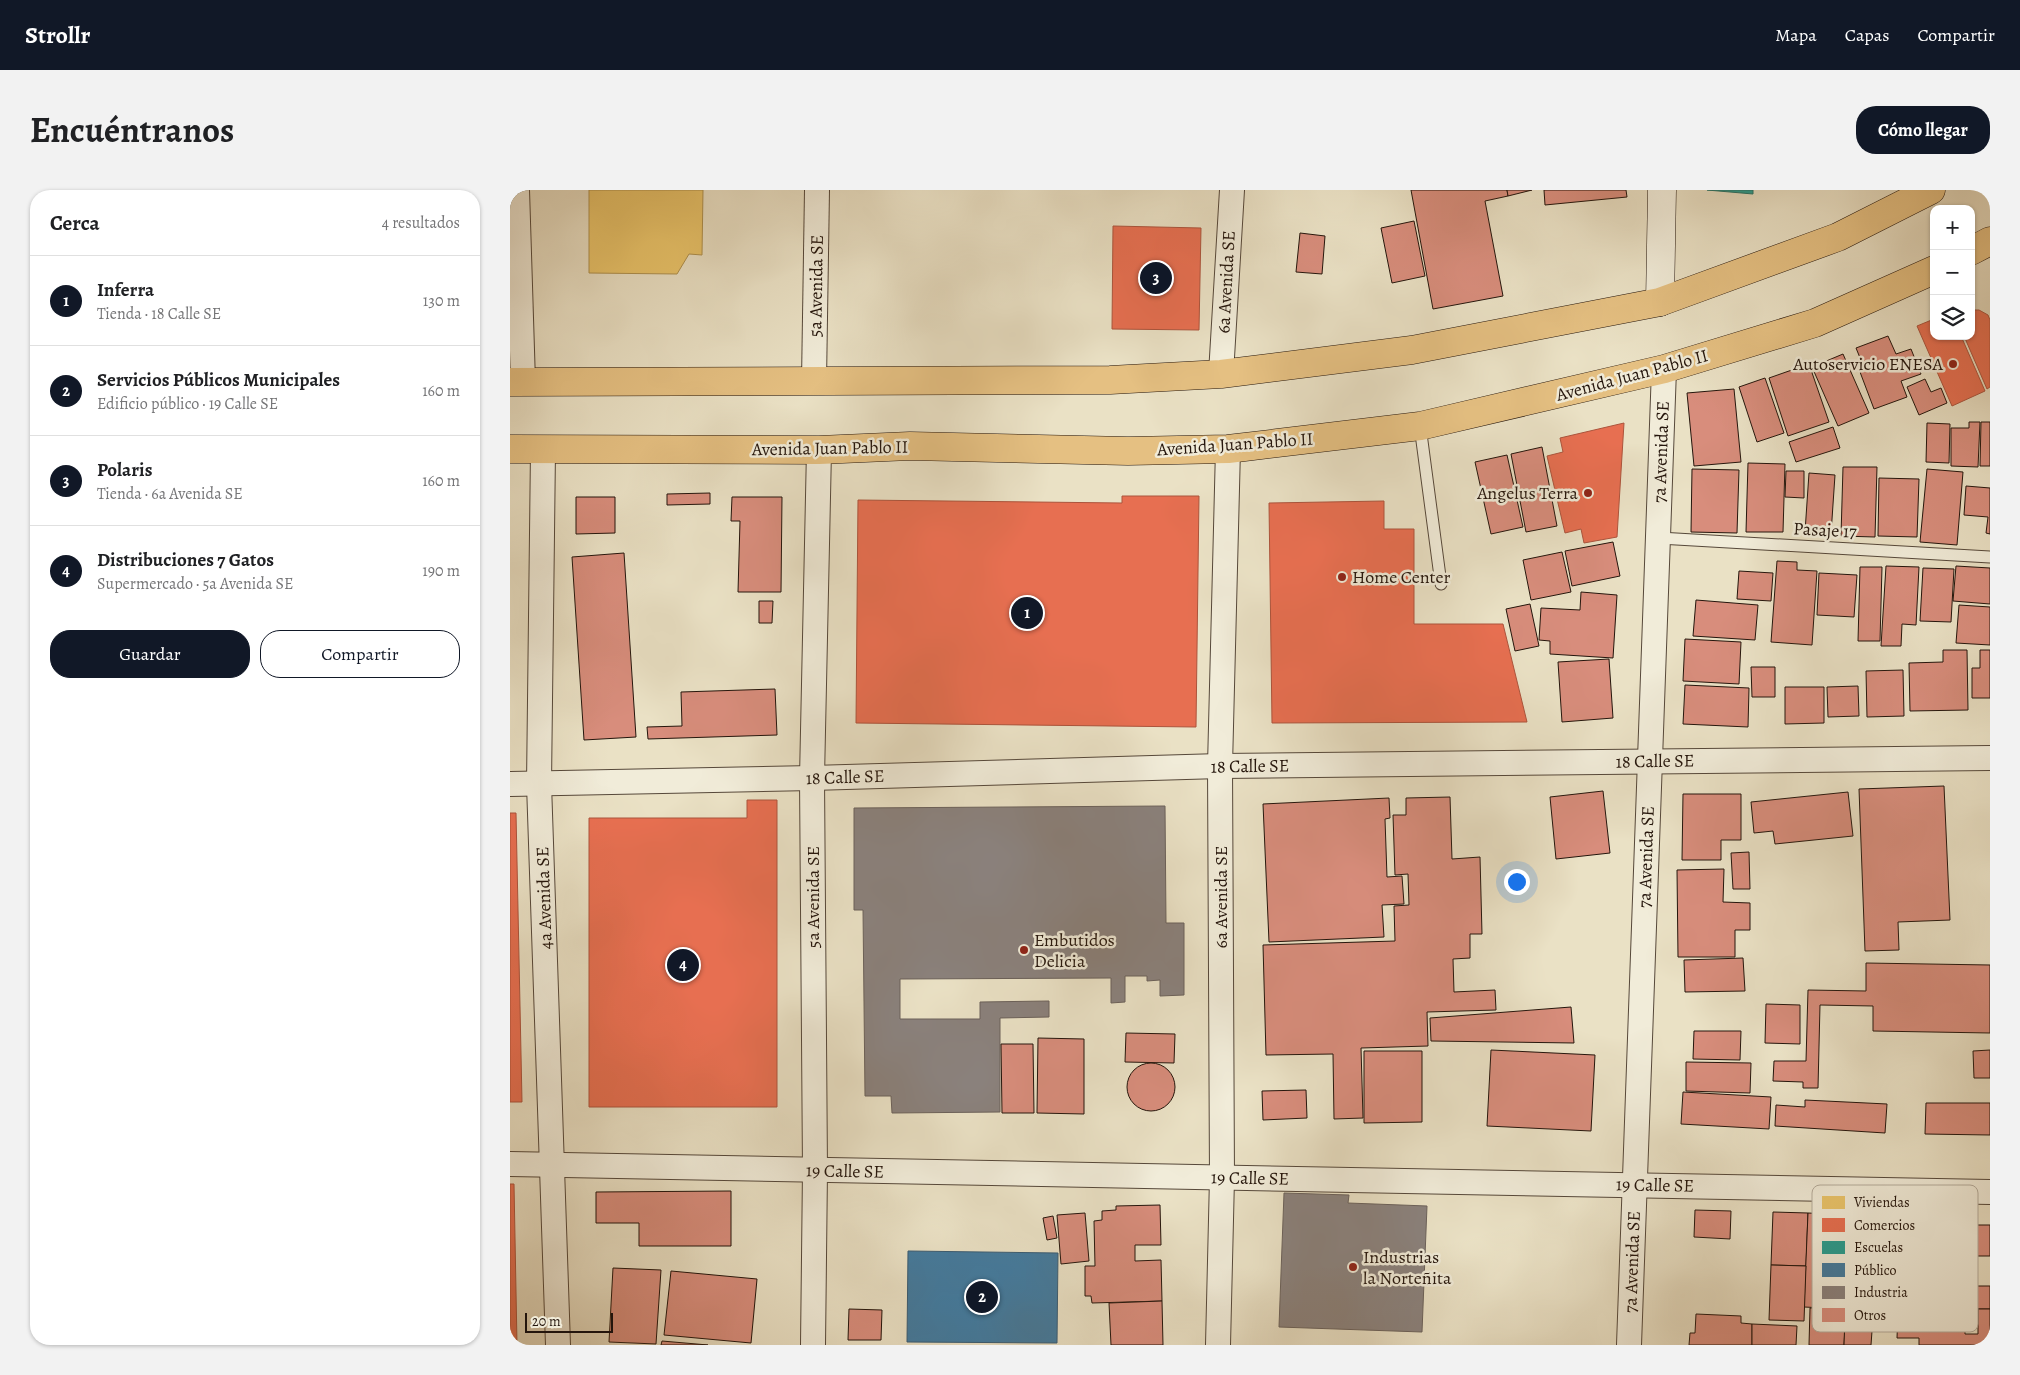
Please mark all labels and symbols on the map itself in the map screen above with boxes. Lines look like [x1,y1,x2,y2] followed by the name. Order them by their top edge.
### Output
[1211,230,1241,334] street label: 6a Avenida SE
[803,235,829,337] street label: 5a Avenida SE
[1140,259,1172,297] pin: 3
[1552,343,1711,407] street label: Avenida Juan Pablo II
[1792,352,1943,376] place label: Autoservicio ENESA
[1947,358,1959,370] marker: Autoservicio ENESA
[1647,401,1675,503] street label: 7a Avenida SE
[1155,427,1314,461] street label: Avenida Juan Pablo II
[751,435,908,461] street label: Avenida Juan Pablo II
[1476,481,1579,505] place label: Angelus Terra
[1582,487,1594,499] marker: Angelus Terra
[1793,516,1858,544] street label: Pasaje 17
[1352,565,1451,589] place label: Home Center
[1336,571,1348,583] marker: Home Center
[1011,594,1043,632] pin: 1
[1615,748,1695,774] street label: 18 Calle SE
[1210,753,1290,779] street label: 18 Calle SE
[805,764,885,790] street label: 18 Calle SE
[1632,806,1660,908] street label: 7a Avenida SE
[530,846,558,950] street label: 4a Avenida SE
[801,846,825,948] street label: 5a Avenida SE
[1209,846,1233,948] street label: 6a Avenida SE
[1504,869,1530,895] your location
[1034,928,1115,973] place label: Embutidos Delicia
[1018,944,1030,956] marker: Embutidos Delicia
[667,946,699,984] pin: 4
[806,1158,884,1184] street label: 19 Calle SE
[1211,1165,1289,1191] street label: 19 Calle SE
[1616,1172,1694,1198] street label: 19 Calle SE
[1812,1185,1978,1332] legend
[1853,1193,1910,1212] text: Viviendas
[1618,1211,1646,1313] street label: 7a Avenida SE
[1854,1216,1915,1235] text: Comercios
[1854,1238,1903,1257] text: Escuelas
[1363,1245,1452,1290] place label: Industrias la Norteñita
[1347,1261,1359,1273] marker: Industrias la Norteñita
[1854,1261,1896,1280] text: Público
[966,1278,998,1316] pin: 2
[1854,1283,1908,1302] text: Industria
[1854,1306,1886,1325] text: Otros
[525,1310,612,1333] scale bar

